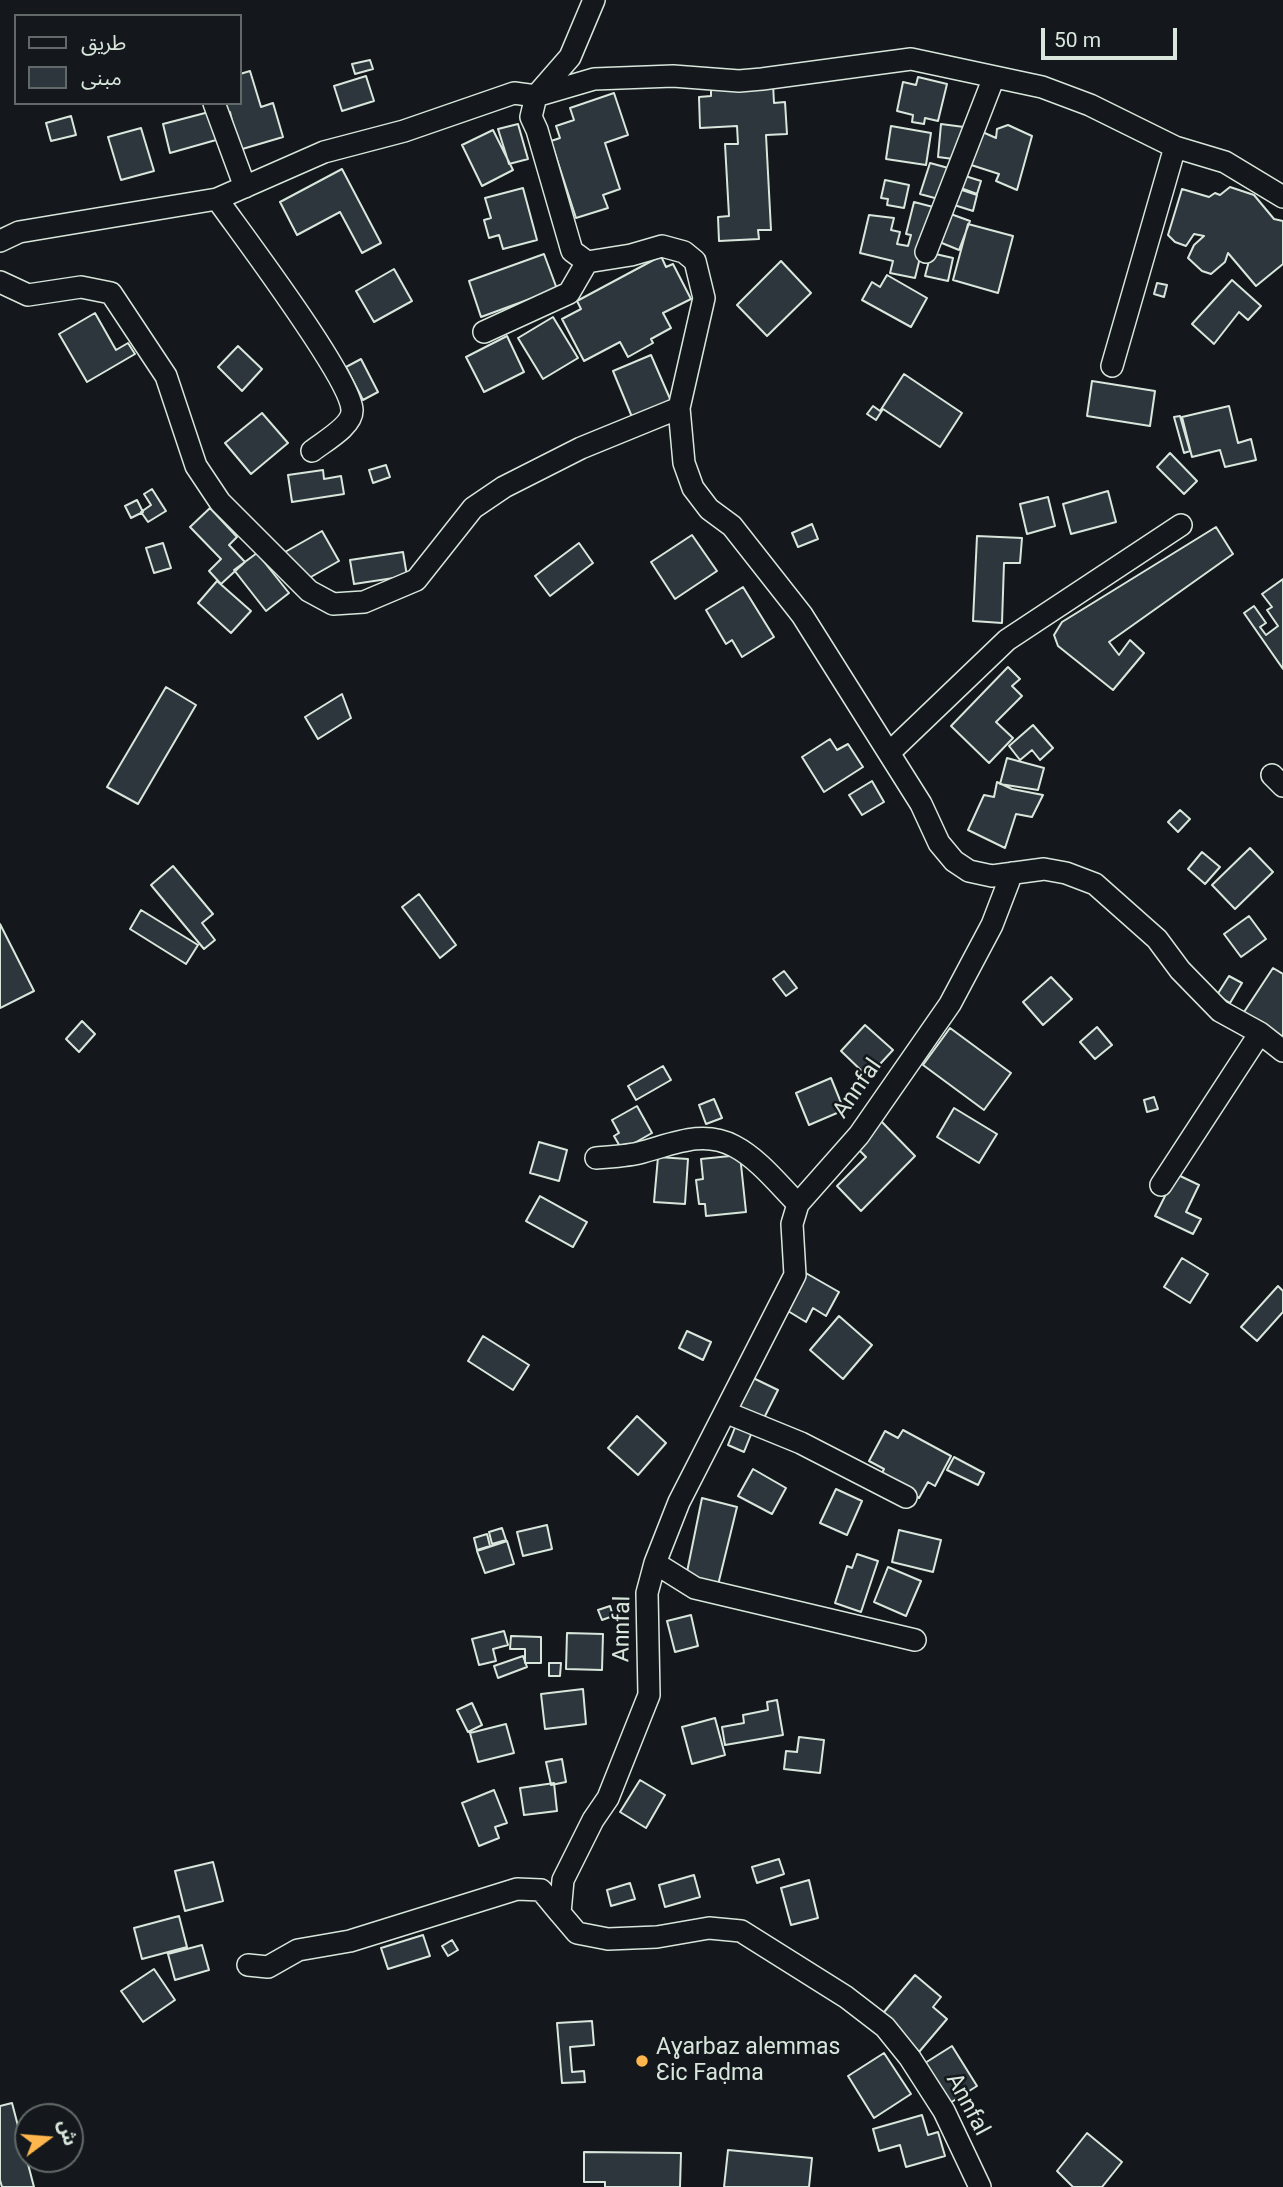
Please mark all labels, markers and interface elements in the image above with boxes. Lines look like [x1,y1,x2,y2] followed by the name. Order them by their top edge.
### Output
[14,14,242,105] legend
[1045,14,1182,58] scale bar
[1054,28,1101,52] text: 50 m
[81,31,126,55] text: طريق
[81,66,122,90] text: مبنى
[828,1054,888,1124] street label: Annfal
[609,1596,637,1662] street label: Annfal
[656,2034,840,2088] place label: Aɣarbaz alemmas Ɛic Faḍma
[634,2053,650,2069] marker: Aɣarbaz alemmas Ɛic Faḍma
[939,2069,995,2141] street label: Annfal
[14,2103,84,2173] north arrow
[53,2117,82,2148] text: ش

